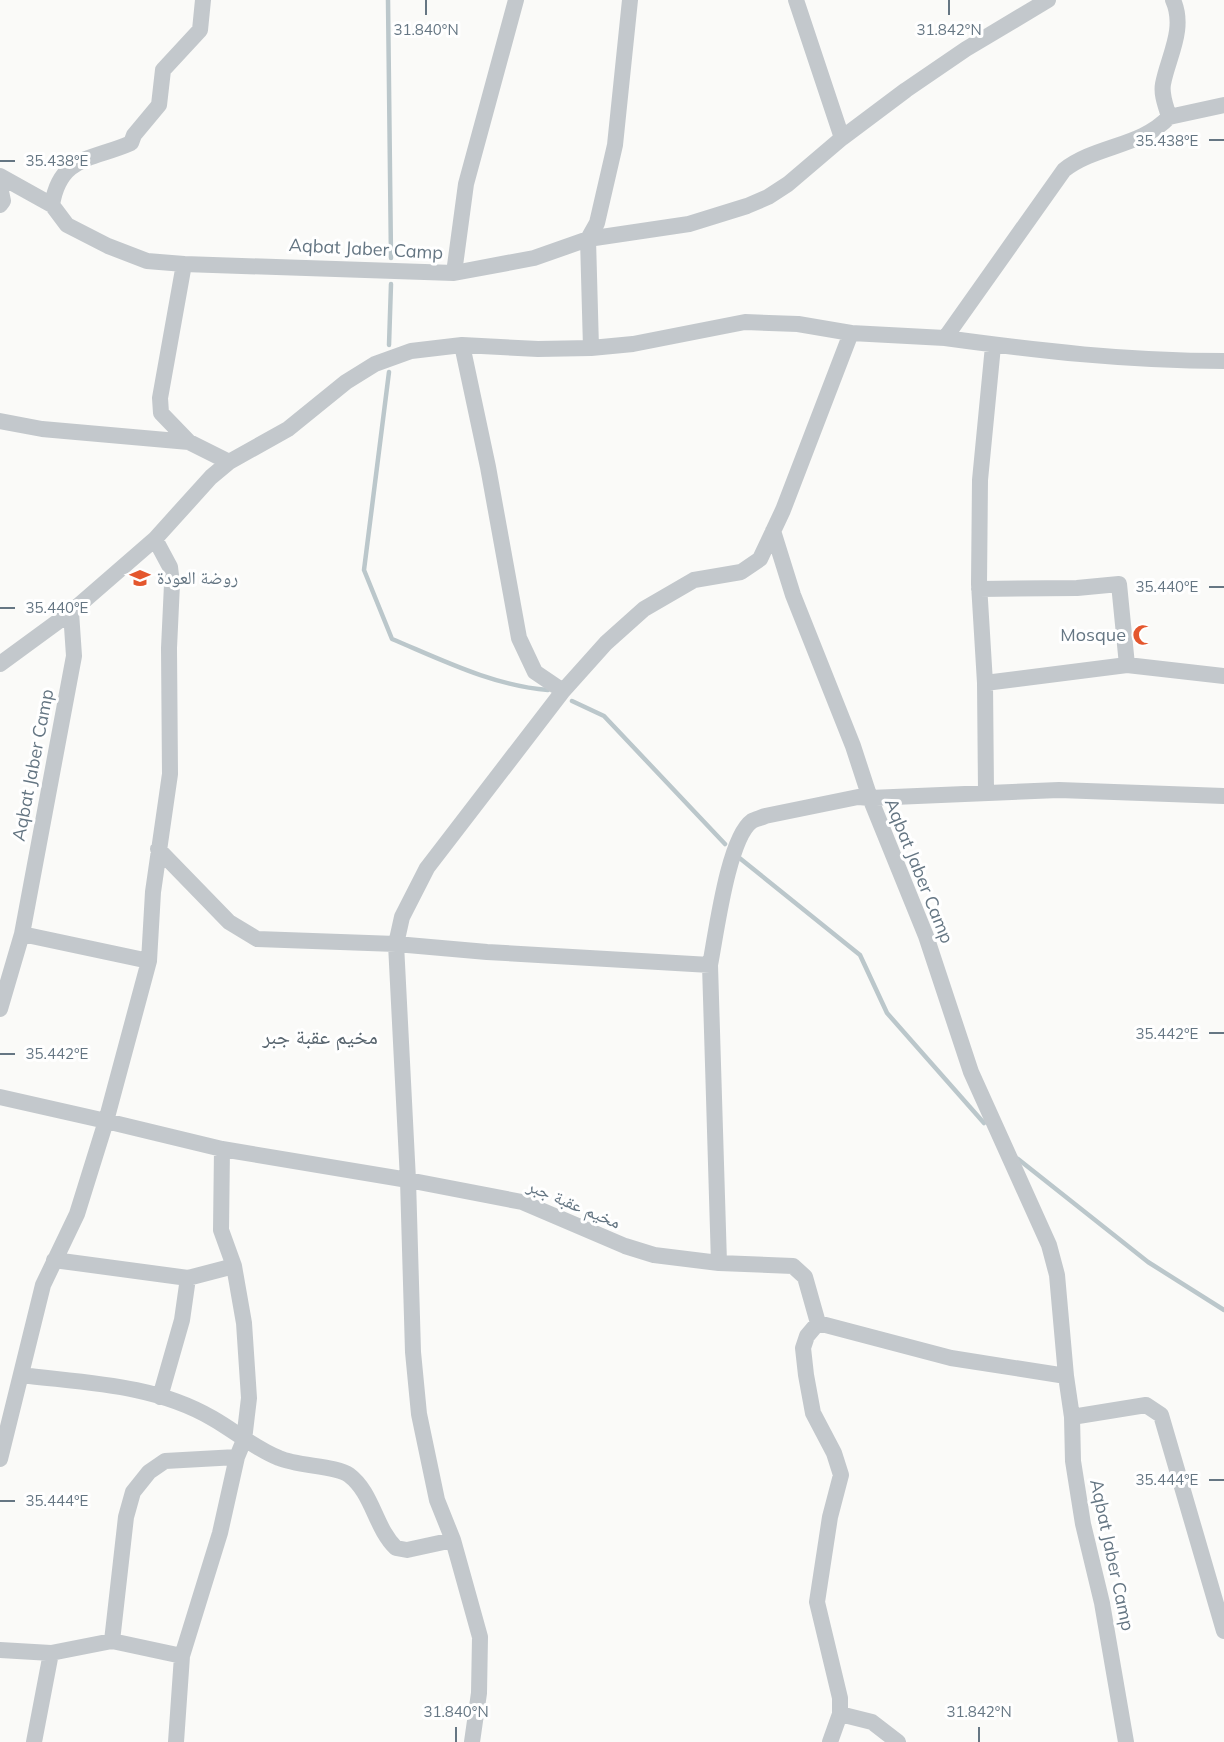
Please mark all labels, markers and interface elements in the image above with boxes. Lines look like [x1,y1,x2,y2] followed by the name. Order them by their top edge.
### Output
[393,20,459,39] text: 31.840°N
[916,20,982,39] text: 31.842°N
[1136,131,1199,150] text: 35.438°E
[26,151,89,170] text: 35.438°E
[288,233,444,264] street label: Aqbat Jaber Camp
[128,566,152,590] school or university icon: روضة العودة
[157,566,238,589] place label: روضة العودة
[1136,577,1199,596] text: 35.440°E
[26,598,89,617] text: 35.440°E
[1060,623,1126,646] place label: Mosque
[1131,623,1155,647] mosque icon: Mosque
[6,687,59,843] street label: Aqbat Jaber Camp
[880,795,959,947] street label: Aqbat Jaber Camp
[261,1023,378,1051] district label: مخيم عقبة جبر
[1136,1024,1199,1043] text: 35.442°E
[26,1044,89,1063] text: 35.442°E
[523,1173,624,1234] street label: مخيم عقبة جبر
[1136,1470,1199,1489] text: 35.444°E
[1085,1477,1140,1633] street label: Aqbat Jaber Camp
[26,1491,89,1510] text: 35.444°E
[423,1702,489,1721] text: 31.840°N
[946,1702,1012,1721] text: 31.842°N

